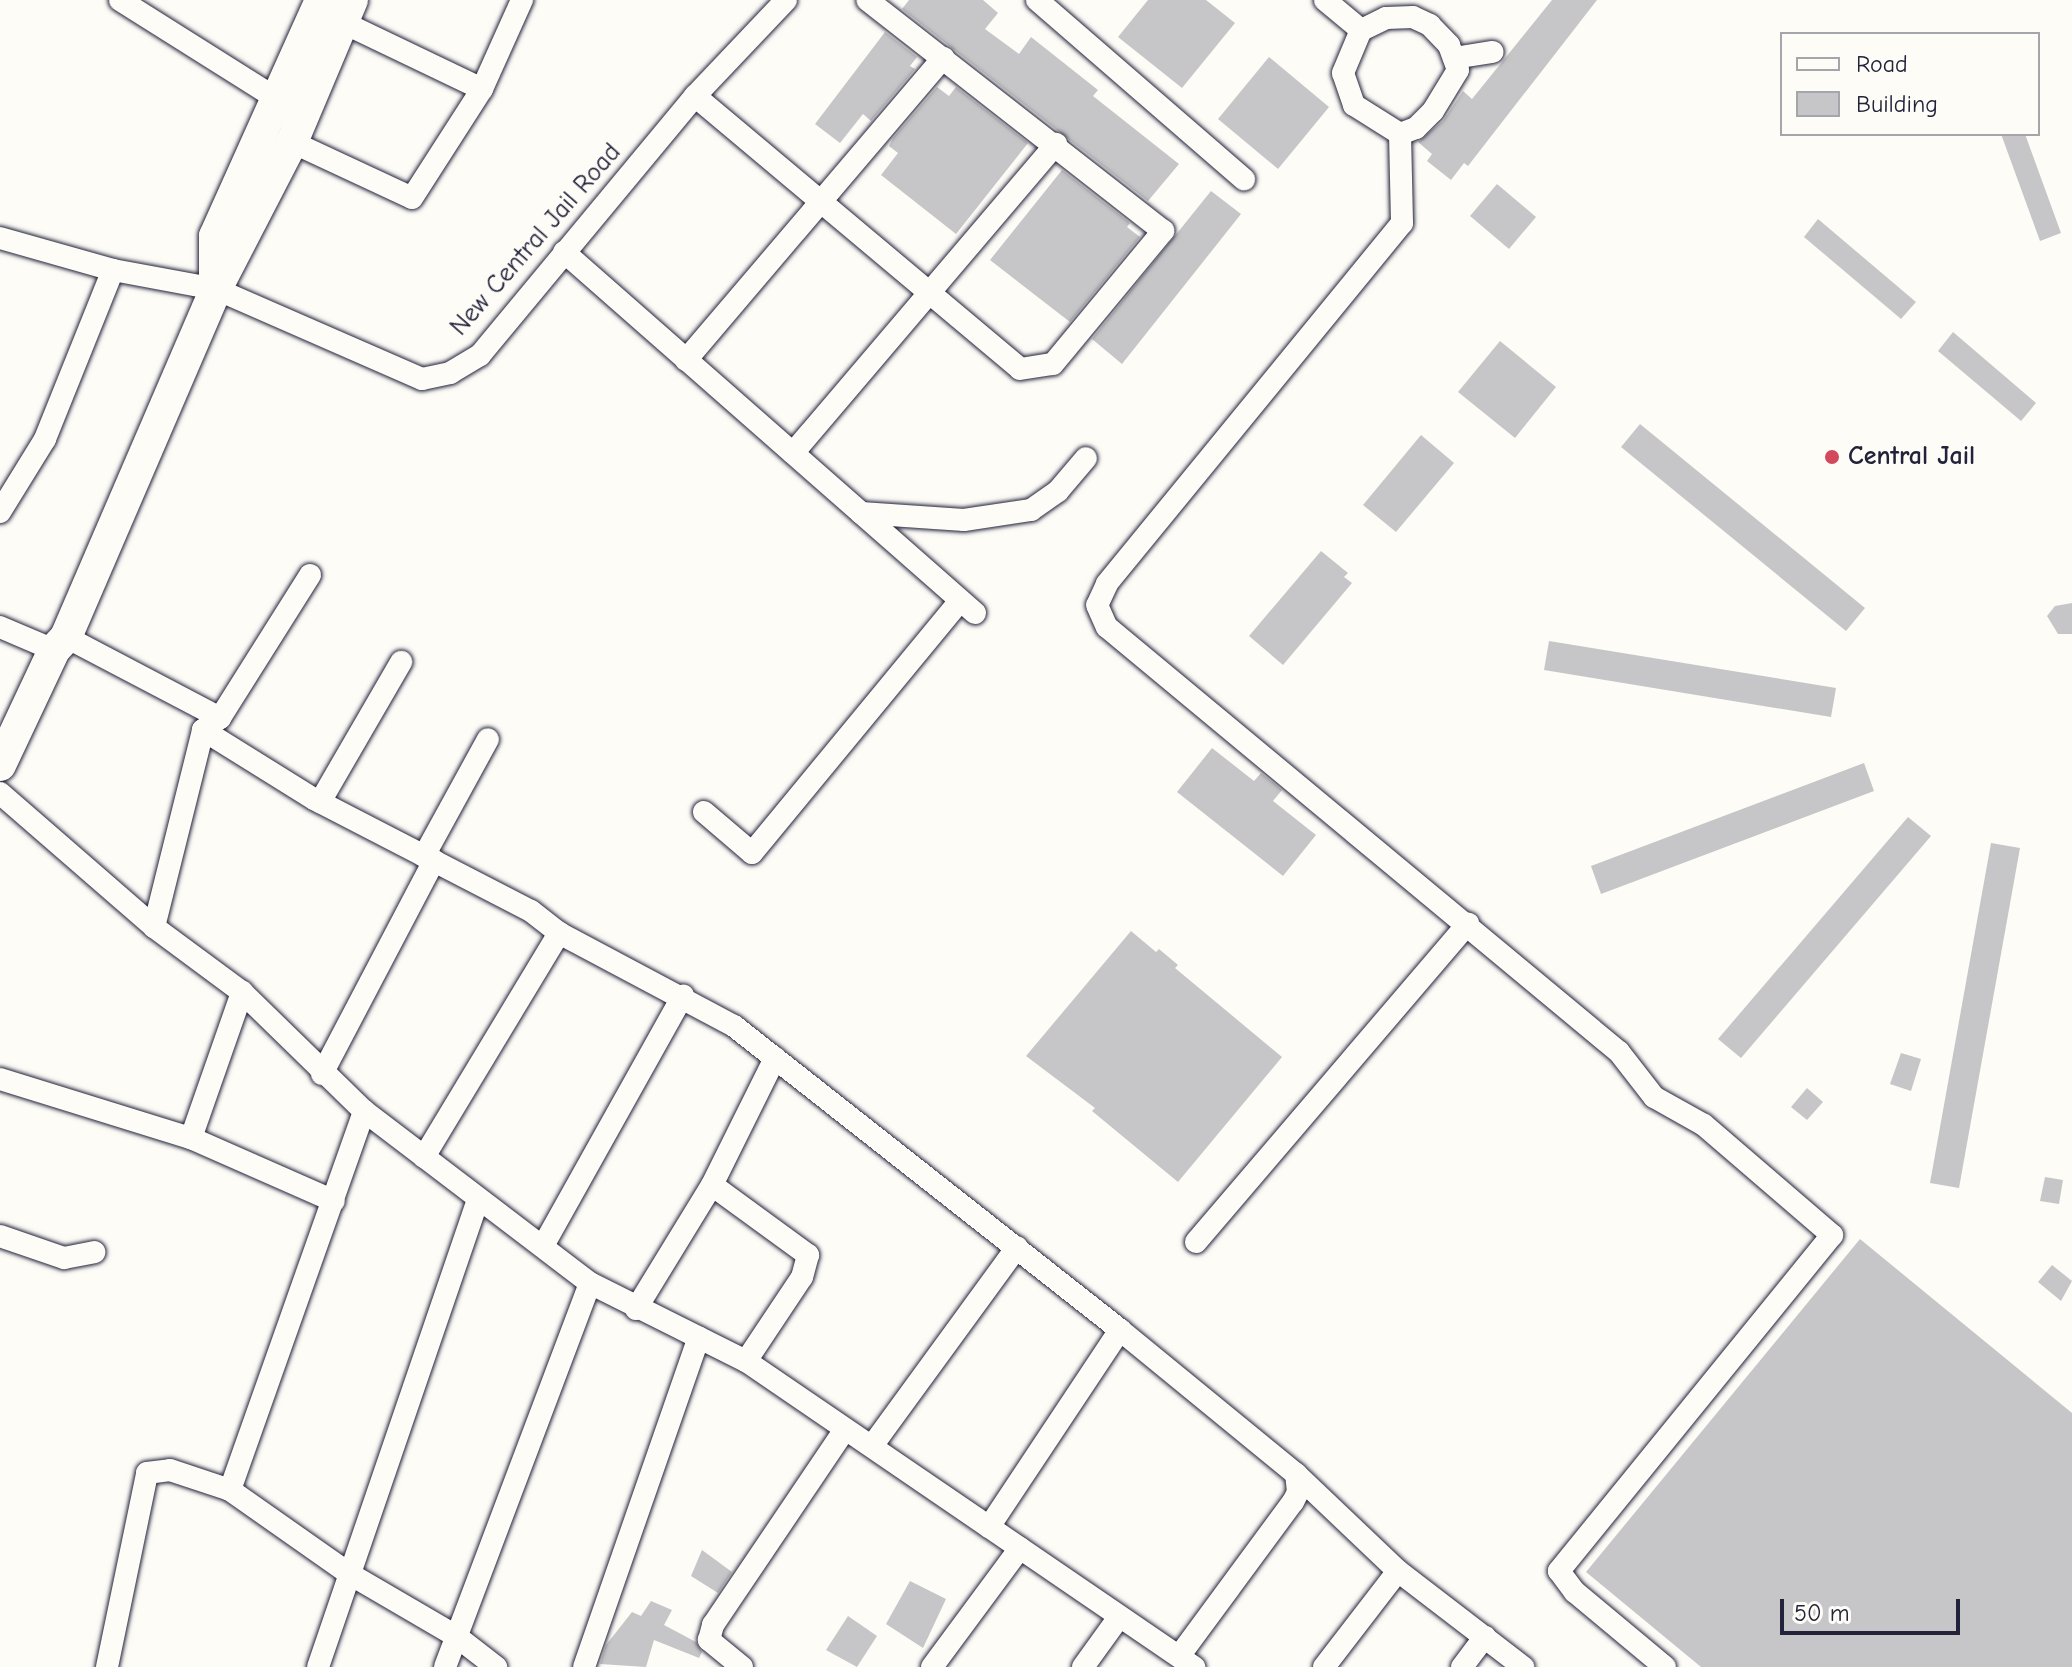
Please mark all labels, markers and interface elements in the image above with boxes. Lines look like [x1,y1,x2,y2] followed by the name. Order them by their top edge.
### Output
[1780,32,2040,136] legend
[1856,50,1908,78] text: Road
[1856,90,1938,118] text: Building
[444,138,628,342] street label: New Central Jail Road
[1848,441,1975,473] place label: Central Jail
[1823,448,1841,466] marker: Central Jail
[1784,1583,1964,1633] scale bar
[1794,1599,1850,1627] text: 50 m

